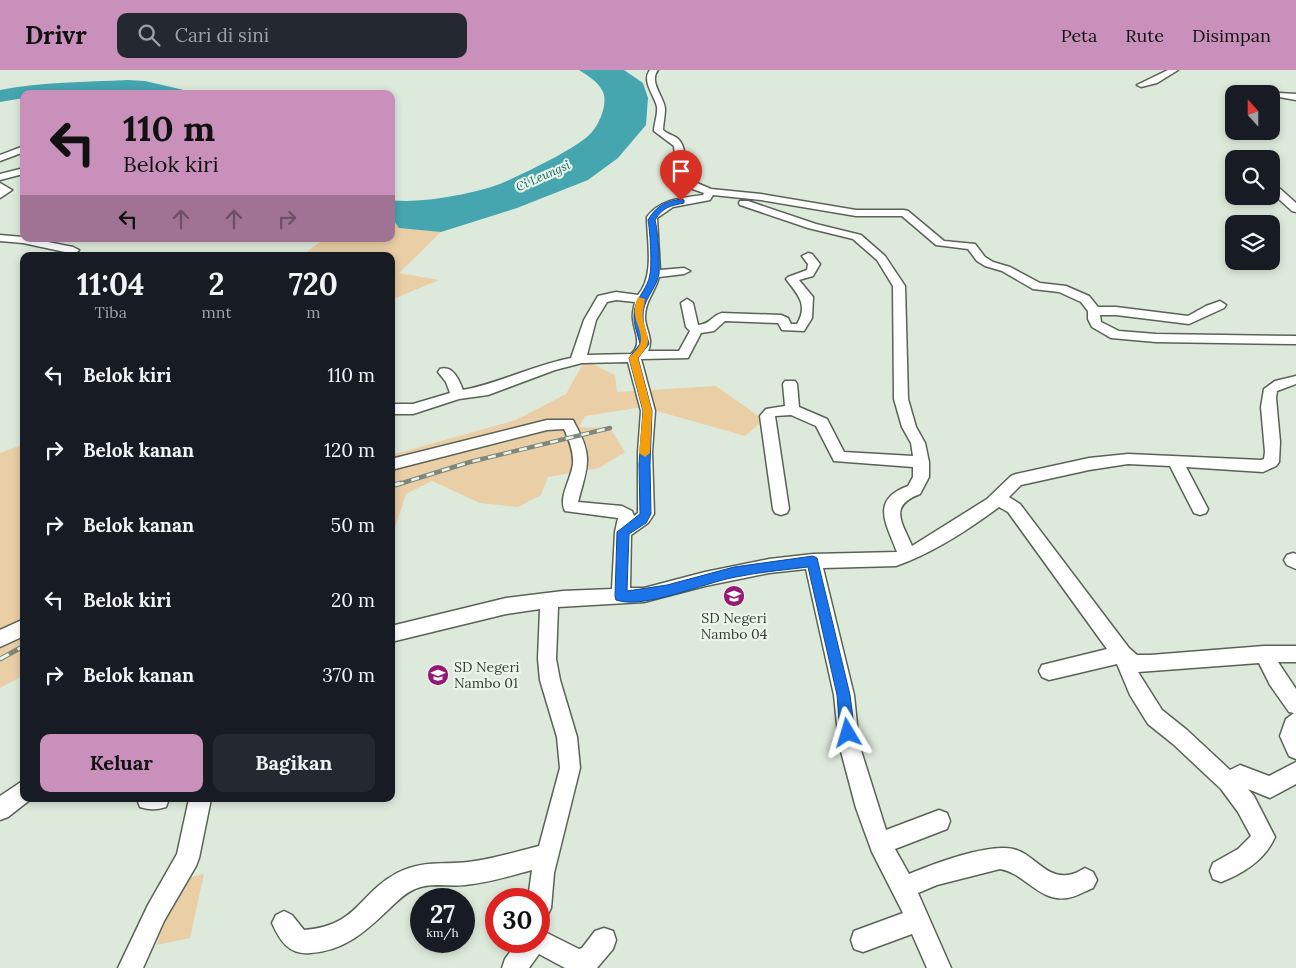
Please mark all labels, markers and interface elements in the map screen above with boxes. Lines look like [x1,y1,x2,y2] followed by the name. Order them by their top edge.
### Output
[117,13,467,58] search box
[25,20,87,51] text: Drivr
[135,21,163,49] icon: search
[175,23,269,47] text: Cari di sini
[1061,24,1097,47] text: Peta
[1125,24,1164,47] text: Rute
[1192,24,1271,47] text: Disimpan
[1225,85,1280,140] north arrow
[1225,85,1280,270] map controls
[123,106,215,151] text: 110 m
[40,110,105,175] icon: left
[123,150,219,178] text: Belok kiri
[660,150,702,201] pin
[1225,150,1280,205] button: search
[513,157,572,194] water label: Ci Leungsi
[667,157,695,185] icon: arrive
[114,205,142,233] icon: left
[167,205,195,233] icon: ahead
[220,205,248,233] icon: ahead
[273,205,301,233] icon: right
[1225,215,1280,270] button: layers
[77,265,144,303] text: 11:04
[209,265,225,303] text: 2
[289,265,338,303] text: 720
[95,302,127,322] text: Tiba
[202,302,232,322] text: mnt
[306,302,320,322] text: m
[40,361,68,389] icon: left
[83,363,172,387] text: Belok kiri
[327,363,375,387] text: 110 m
[40,436,68,464] icon: right
[83,438,194,462] text: Belok kanan
[324,438,375,462] text: 120 m
[40,511,68,539] icon: right
[83,513,194,537] text: Belok kanan
[331,513,375,537] text: 50 m
[722,584,746,608] school or university icon: SD Negeri Nambo 04
[40,586,68,614] icon: left
[83,588,172,612] text: Belok kiri
[331,588,375,612] text: 20 m
[701,609,768,643] place label: SD Negeri Nambo 04
[454,658,519,692] place label: SD Negeri Nambo 01
[40,661,68,689] icon: right
[83,663,194,687] text: Belok kanan
[322,663,375,687] text: 370 m
[426,663,450,687] school or university icon: SD Negeri Nambo 01
[821,706,873,758] position arrow
[40,734,203,792] button: Keluar
[213,734,375,792] button: Bagikan
[485,888,550,953] speed limit sign: 30
[430,898,455,930] text: 27
[426,925,459,940] text: km/h

